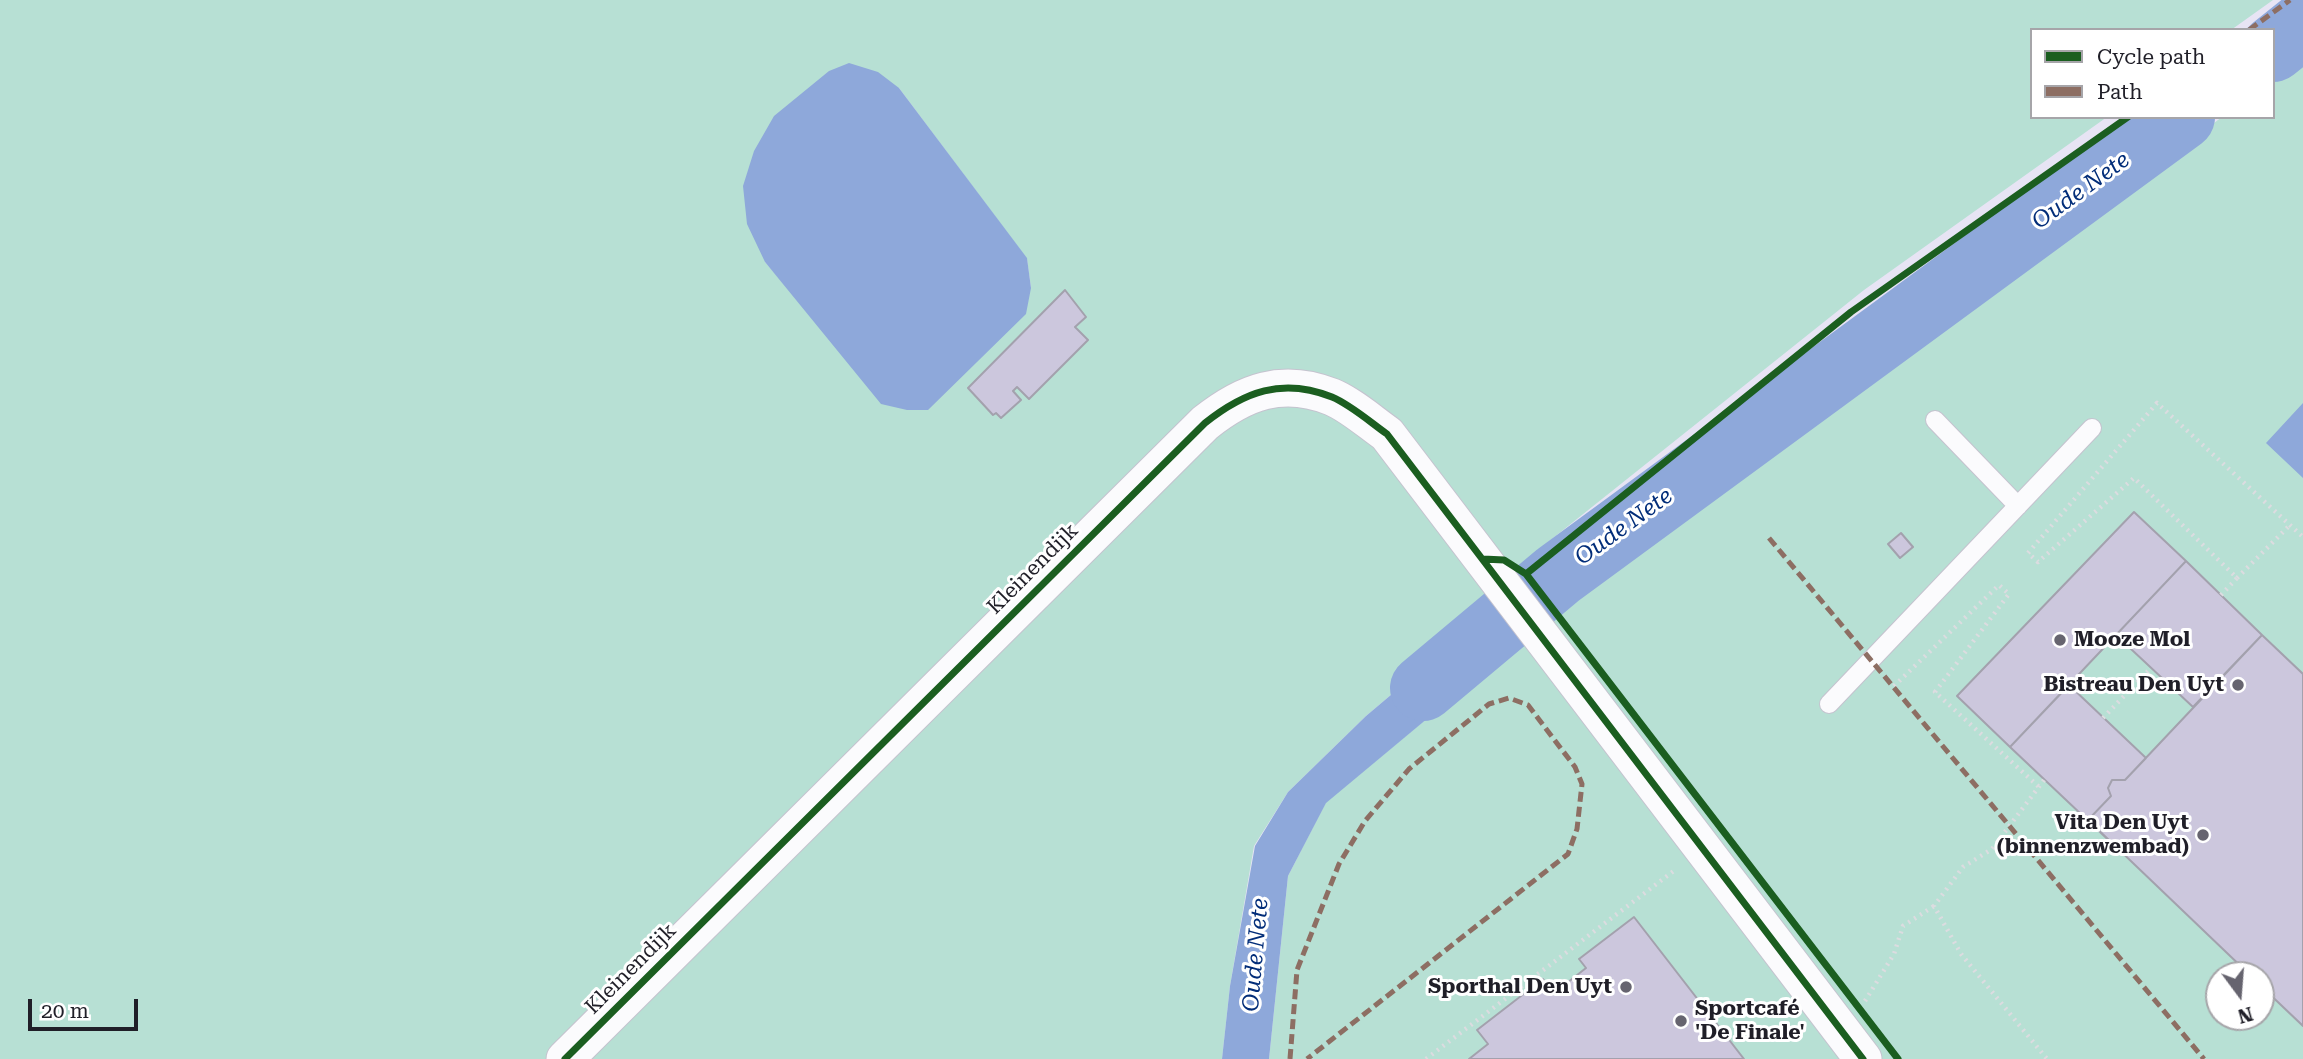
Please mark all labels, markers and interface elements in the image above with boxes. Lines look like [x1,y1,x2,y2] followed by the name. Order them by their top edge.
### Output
[2030,28,2275,119] legend
[2097,45,2205,69] text: Cycle path
[2097,80,2143,104] text: Path
[2027,146,2135,236] water label: Oude Nete
[1570,482,1678,572] water label: Oude Nete
[982,518,1084,620] street label: Kleinendijk
[2074,627,2190,653] place label: Mooze Mol
[2052,632,2068,648] marker: Mooze Mol
[2044,672,2224,698] place label: Bistreau Den Uyt
[2230,677,2246,693] marker: Bistreau Den Uyt
[1997,810,2189,860] place label: Vita Den Uyt (binnenzwembad)
[2195,827,2211,843] marker: Vita Den Uyt (binnenzwembad)
[1237,897,1275,1013] water label: Oude Nete
[580,918,682,1020] street label: Kleinendijk
[2205,961,2275,1031] north arrow
[1428,974,1612,1000] place label: Sporthal Den Uyt
[1618,979,1634,995] marker: Sporthal Den Uyt
[32,986,142,1030] scale bar
[1695,996,1805,1046] place label: Sportcafé 'De Finale'
[41,999,89,1023] text: 20 m
[2235,1002,2256,1028] text: N
[1673,1013,1689,1029] marker: Sportcafé 'De Finale'

